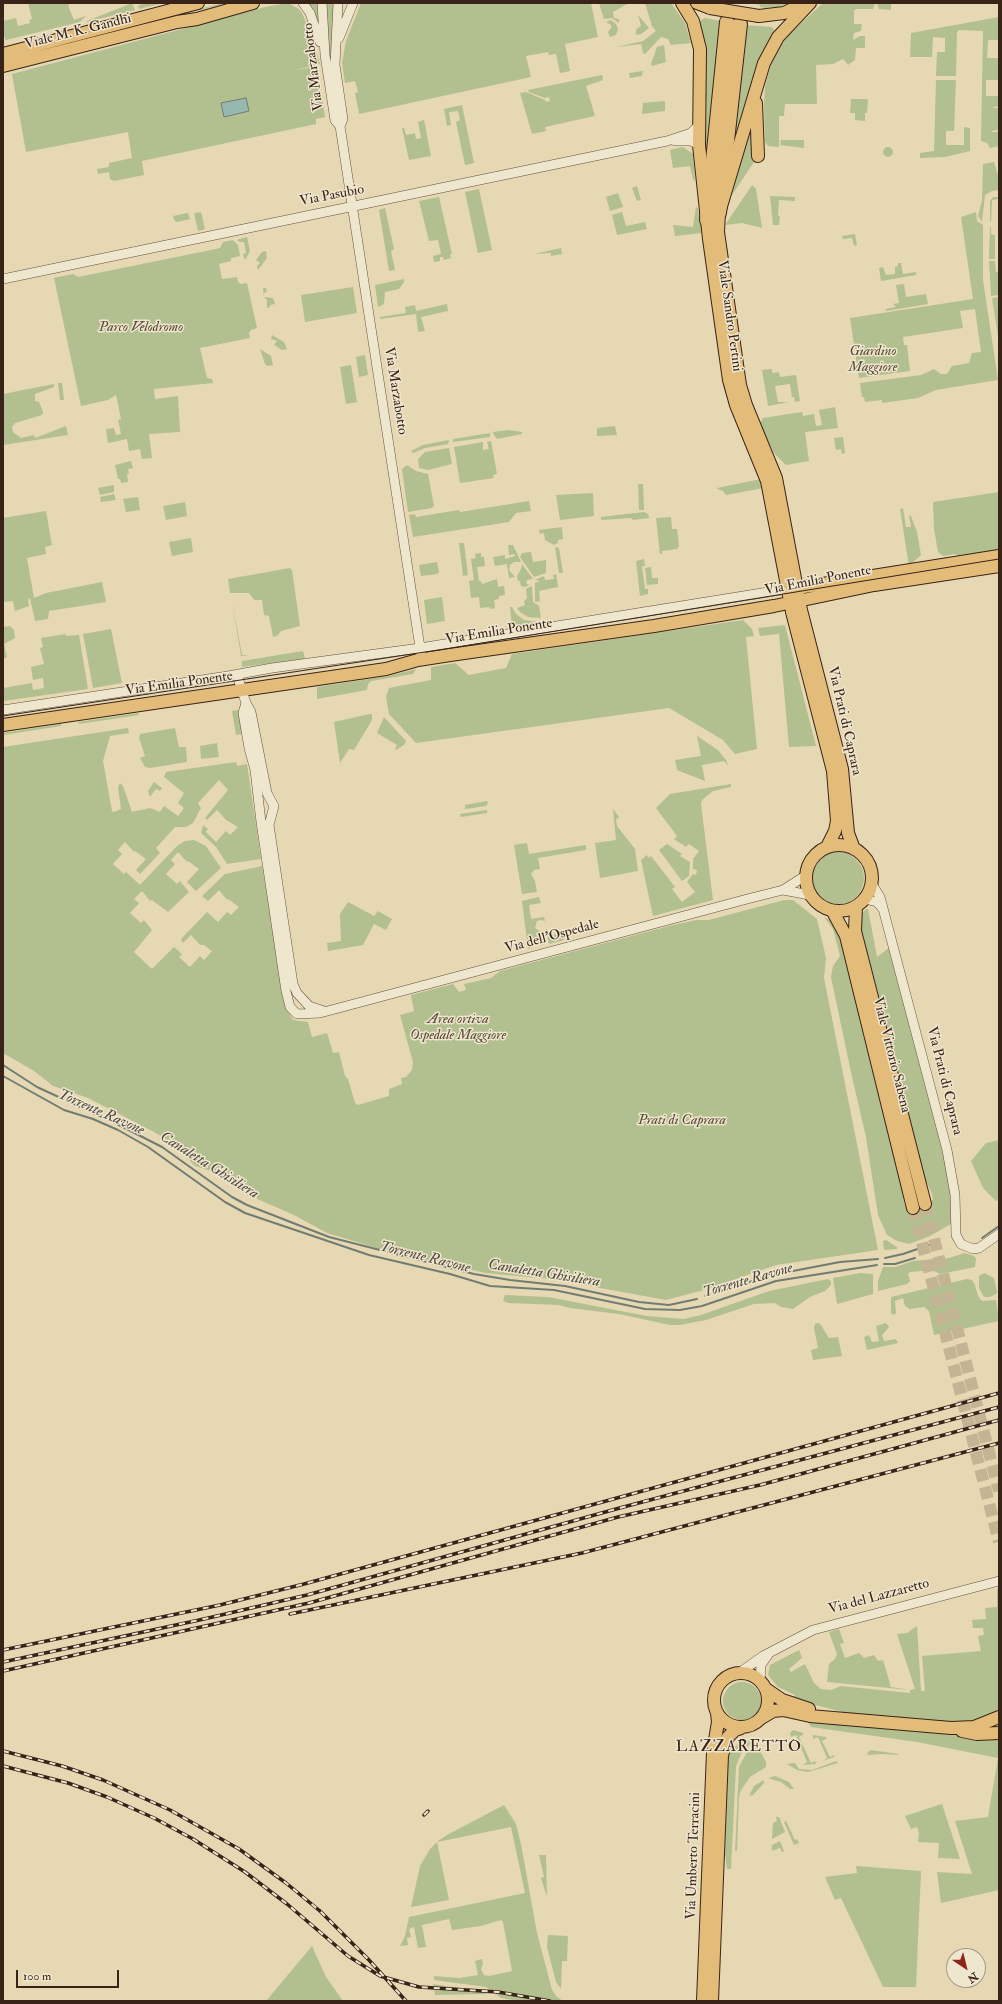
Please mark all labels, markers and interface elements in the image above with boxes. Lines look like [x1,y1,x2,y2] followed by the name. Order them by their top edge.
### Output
[23,11,133,53] street label: Viale M. K. Gandhi
[300,22,328,112] street label: Via Marzabotto
[298,182,366,210] street label: Via Pasubio
[713,259,745,373] street label: Viale Sandro Pertini
[99,320,183,336] park label: Parco Velodromo
[849,344,897,376] park label: Giardino Maggiore
[380,346,410,436] street label: Via Marzabotto
[763,562,873,600] street label: Via Emilia Ponente
[444,615,554,649] street label: Via Emilia Ponente
[823,665,865,777] street label: Via Prati di Caprara
[124,668,234,700] street label: Via Emilia Ponente
[503,916,601,958] street label: Via dell'Ospedale
[868,995,914,1115] street label: Viale Vittorio Sabena
[410,1012,506,1044] park label: Area ortiva Ospedale Maggiore
[922,1025,966,1137] street label: Via Prati di Caprara
[55,1086,147,1140] water label: Torrente Ravone
[638,1113,726,1129] park label: Prati di Caprara
[156,1128,262,1204] water label: Canaletta Ghisiliera
[378,1238,472,1278] water label: Torrente Ravone
[487,1256,601,1292] water label: Canaletta Ghisiliera
[701,1260,795,1302] water label: Torrente Ravone
[827,1575,931,1619] street label: Via del Lazzaretto
[676,1738,802,1758] district label: LAZZARETTO
[683,1792,705,1920] street label: Via Umberto Terracini
[946,1948,986,1988] north arrow
[18,1962,121,1988] scale bar
[23,1969,51,1984] text: 100 m
[965,1969,980,1986] text: N

